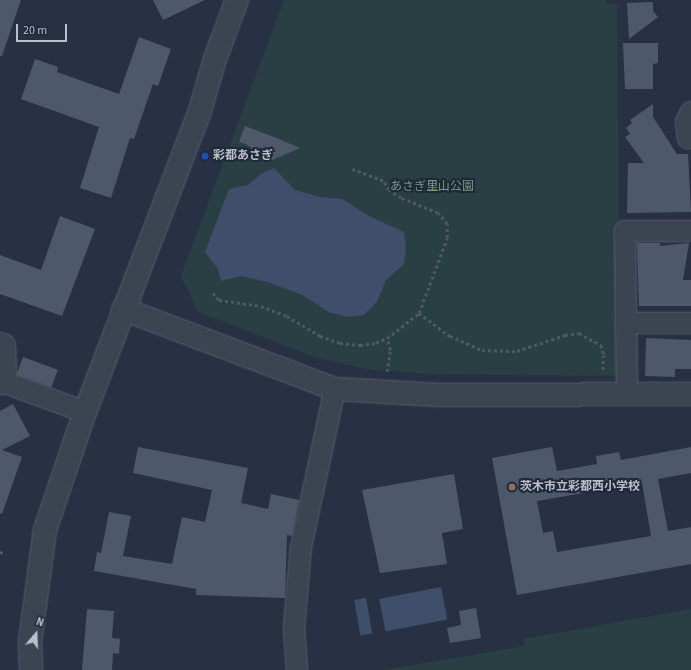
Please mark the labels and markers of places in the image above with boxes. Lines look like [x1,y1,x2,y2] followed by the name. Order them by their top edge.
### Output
[213,149,273,163] place label: 彩都あさぎ
[200,151,210,161] marker: 彩都あさぎ
[520,480,640,494] place label: 茨木市立彩都西小学校
[507,482,517,492] marker: 茨木市立彩都西小学校

